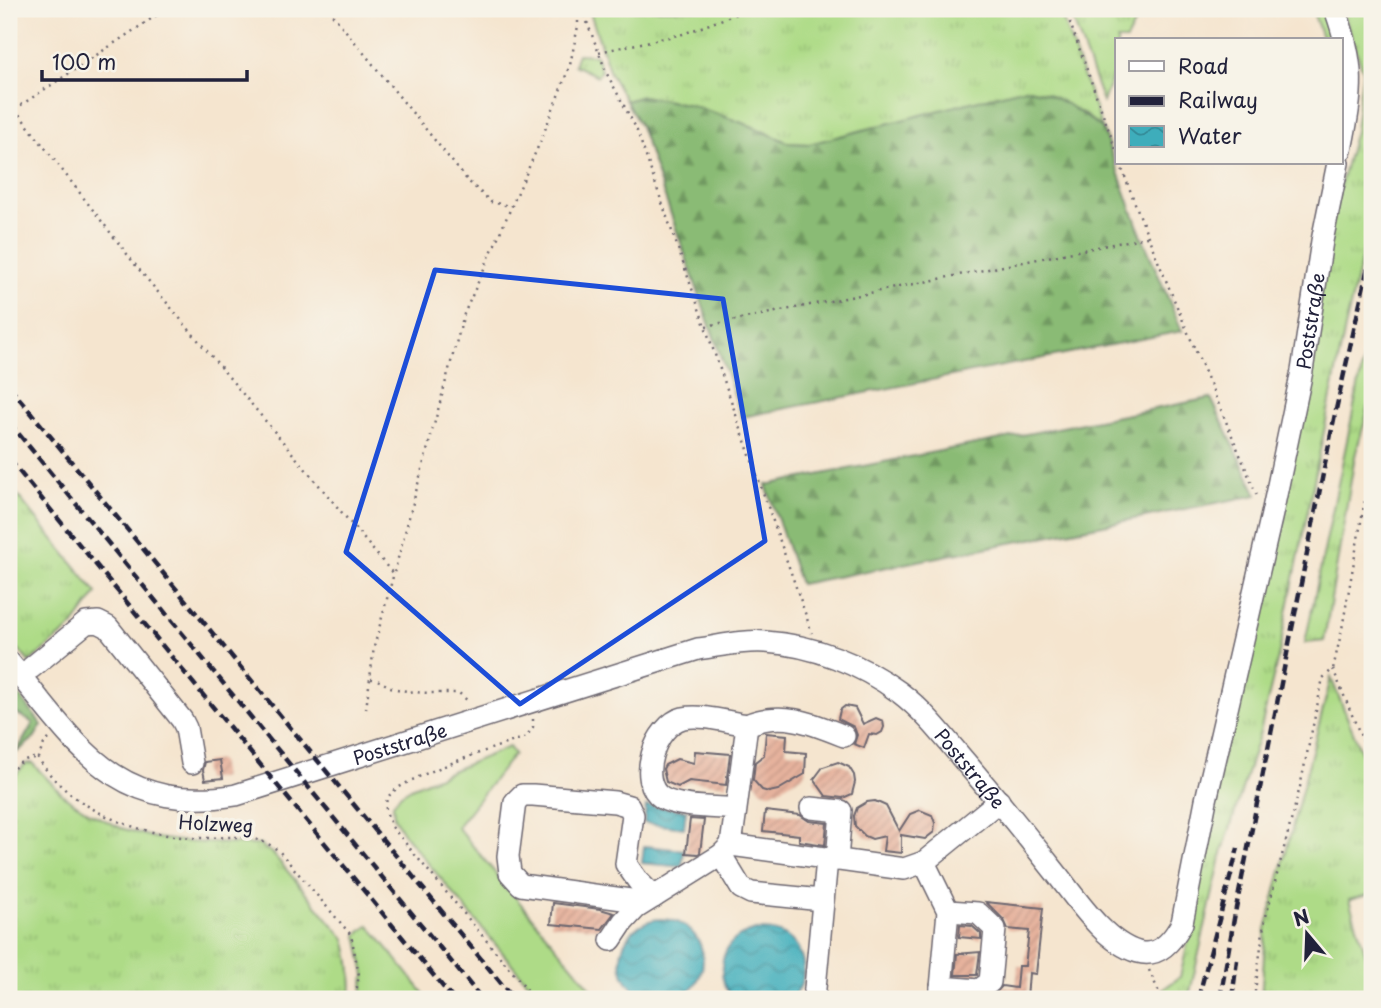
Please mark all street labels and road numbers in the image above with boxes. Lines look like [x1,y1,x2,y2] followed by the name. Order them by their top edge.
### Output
[1288,271,1331,371] street label: Poststraße
[349,715,450,771] street label: Poststraße
[929,722,1012,814] street label: Poststraße
[178,807,254,839] street label: Holzweg

